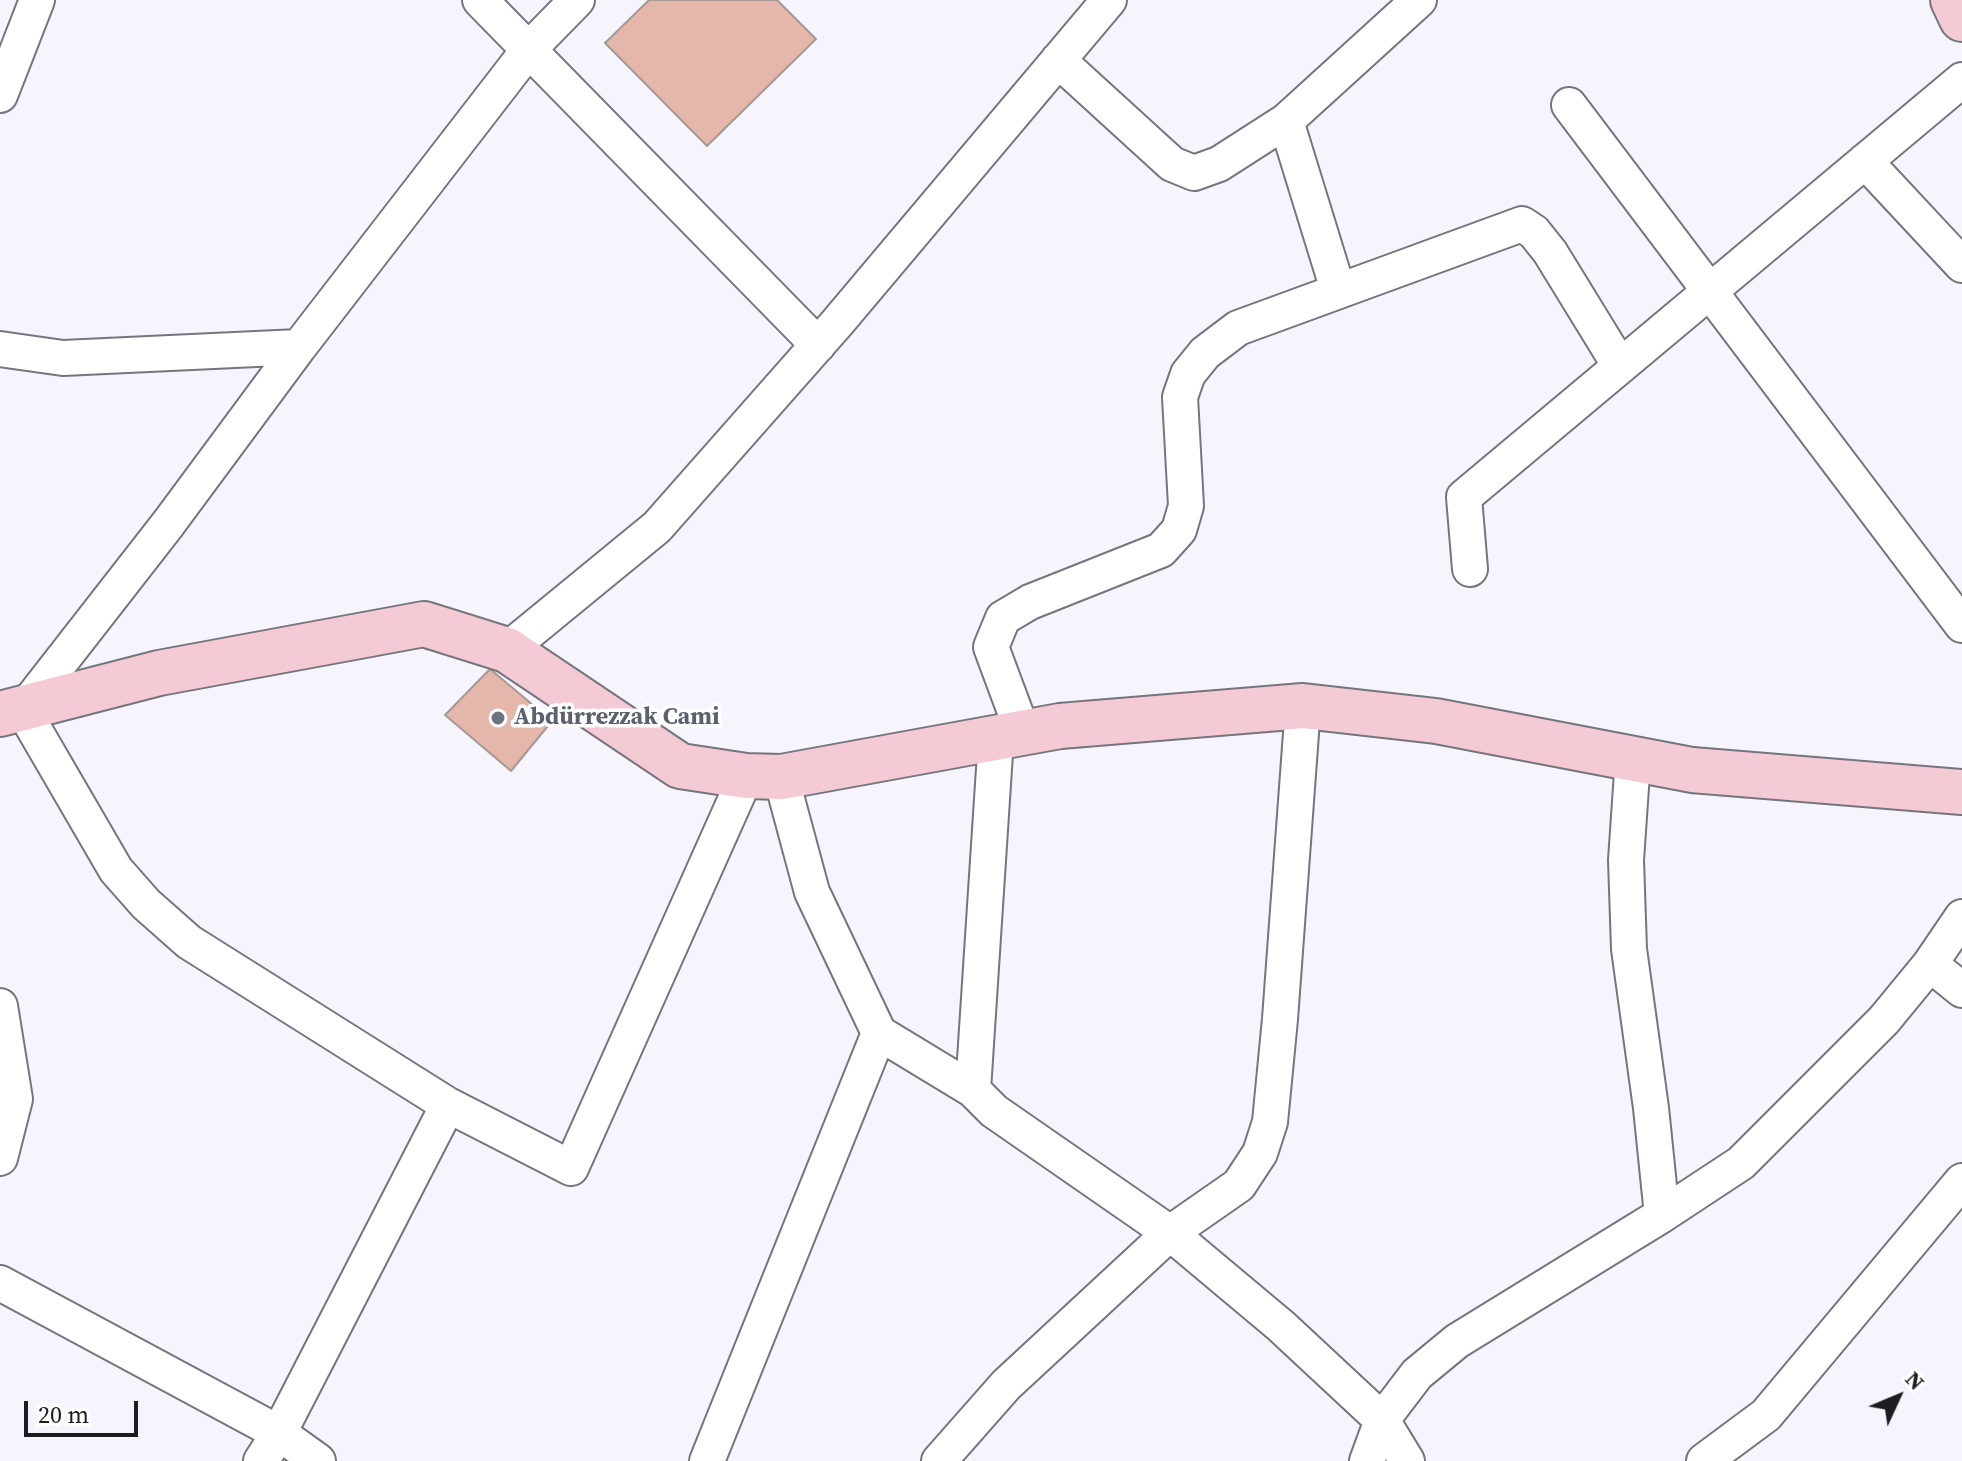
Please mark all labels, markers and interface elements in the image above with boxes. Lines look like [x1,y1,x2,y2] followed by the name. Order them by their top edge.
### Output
[514,704,720,732] place label: Abdürrezzak Cami
[489,709,507,727] marker: Abdürrezzak Cami
[1858,1357,1938,1437] north arrow
[1899,1364,1932,1397] text: N
[28,1385,142,1435] scale bar
[38,1398,89,1431] text: 20 m

